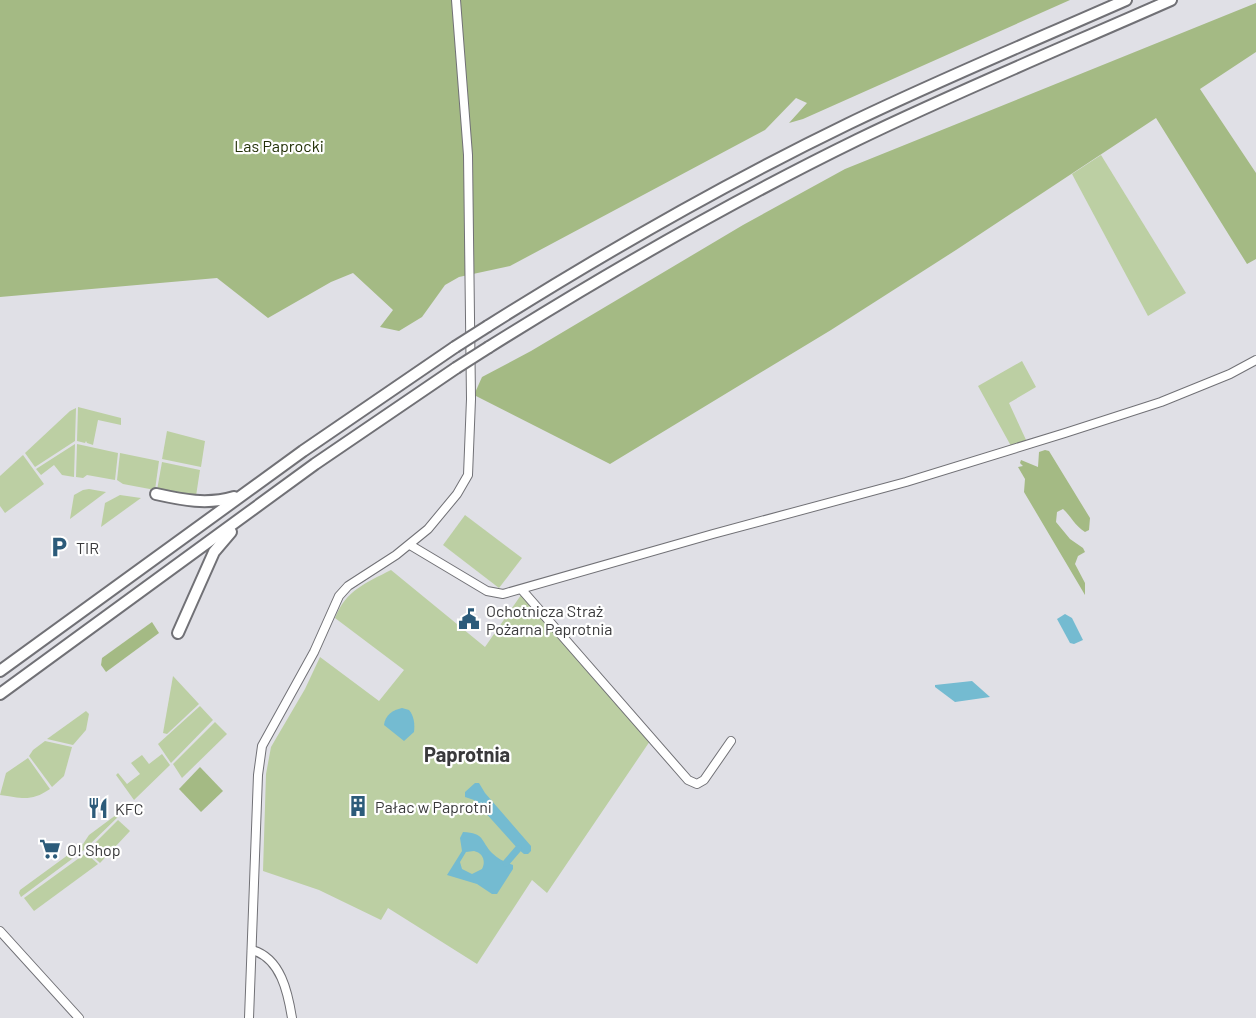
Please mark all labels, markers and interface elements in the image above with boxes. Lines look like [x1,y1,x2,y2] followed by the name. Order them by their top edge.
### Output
[234,136,324,155] park label: Las Paprocki
[47,535,71,559] parking icon: TIR
[76,538,99,557] place label: TIR
[486,601,613,638] place label: Ochotnicza Straż Pożarna Paprotnia
[457,607,481,631] public building icon: Ochotnicza Straż Pożarna Paprotnia
[424,742,510,766] district label: Paprotnia
[346,794,370,818] building icon: Pałac w Paprotni
[86,796,110,820] restaurant icon: KFC
[375,797,492,816] place label: Pałac w Paprotni
[115,799,144,818] place label: KFC
[38,837,62,861] supermarket icon: O! Shop
[67,840,121,859] place label: O! Shop

